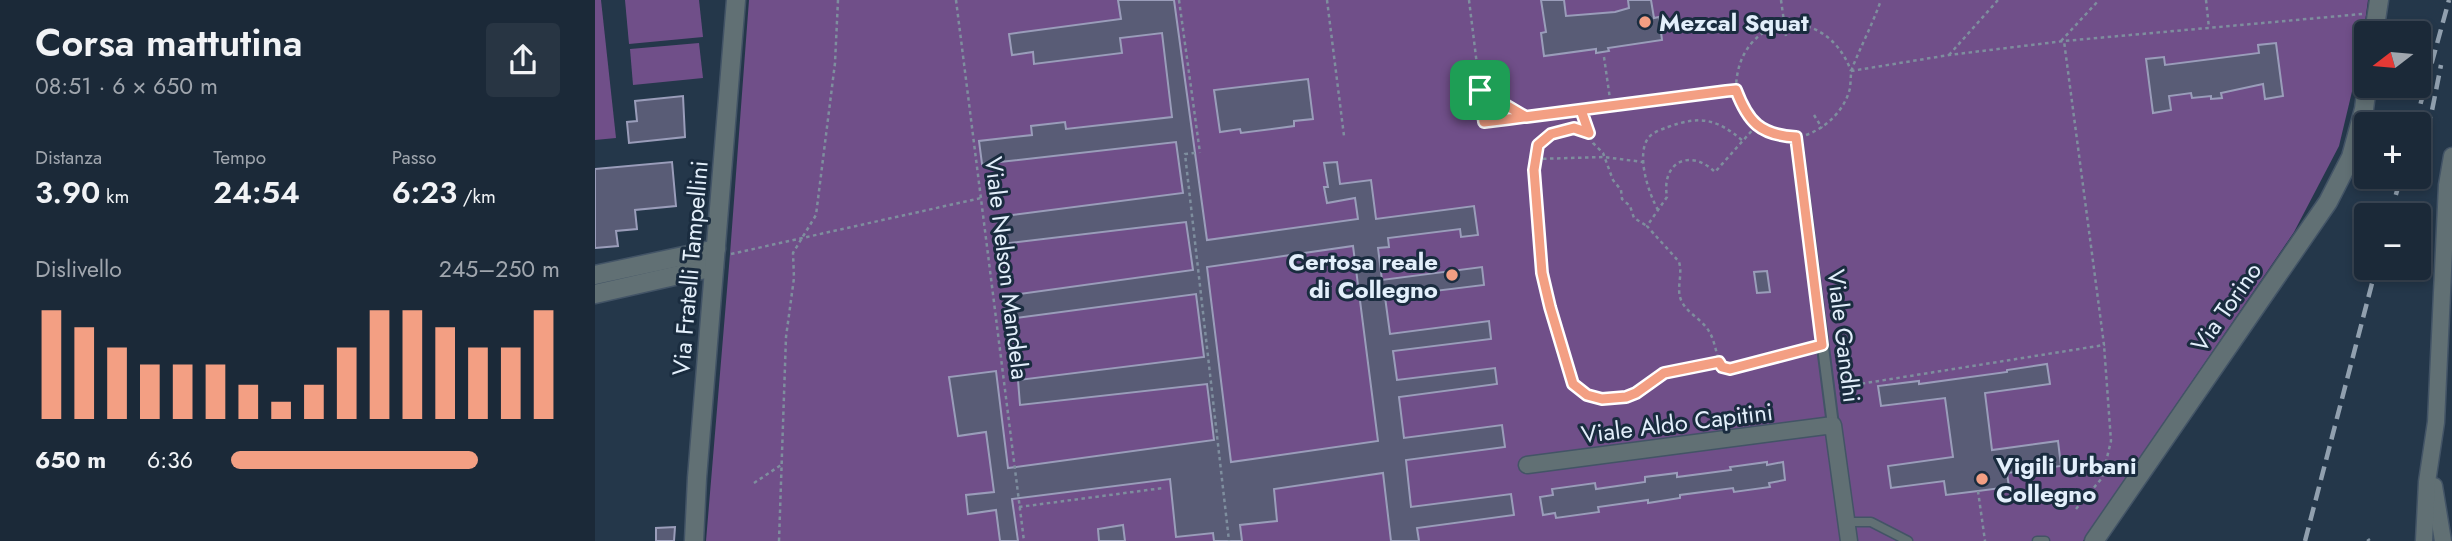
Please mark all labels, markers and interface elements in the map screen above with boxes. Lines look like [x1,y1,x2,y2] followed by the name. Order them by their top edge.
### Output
[1659,5,1809,40] place label: Mezcal Squat
[1637,14,1653,30] marker: Mezcal Squat
[35,15,303,70] text: Corsa mattutina
[2354,21,2431,98] north arrow
[2354,21,2431,280] map controls
[486,23,560,97] button: share
[1450,60,1510,120] pin
[35,69,218,103] text: 08:51 · 6 × 650 m
[1461,71,1499,109] icon: arrive
[2354,112,2431,189] button: +
[35,144,102,171] text: Distanza
[213,144,266,171] text: Tempo
[392,144,436,171] text: Passo
[976,154,1038,382] street label: Viale Nelson Mandela
[663,159,717,377] street label: Via Fratelli Tampellini
[35,171,100,214] text: 3.90
[213,171,300,214] text: 24:54
[392,171,457,214] text: 6:23
[100,183,129,210] text: km
[457,183,496,210] text: /km
[2354,203,2431,280] button: −
[1288,244,1438,307] place label: Certosa reale di Collegno
[35,252,122,286] text: Dislivello
[439,252,560,286] text: 245–250 m
[2182,255,2270,359] street label: Via Torino
[1444,267,1460,283] marker: Certosa reale di Collegno
[1818,267,1870,405] street label: Viale Gandhi
[1579,394,1775,452] street label: Viale Aldo Capitini
[35,443,106,477] text: 650 m
[147,443,193,477] text: 6:36
[1995,448,2137,511] place label: Vigili Urbani Collegno
[1974,471,1990,487] marker: Vigili Urbani Collegno

